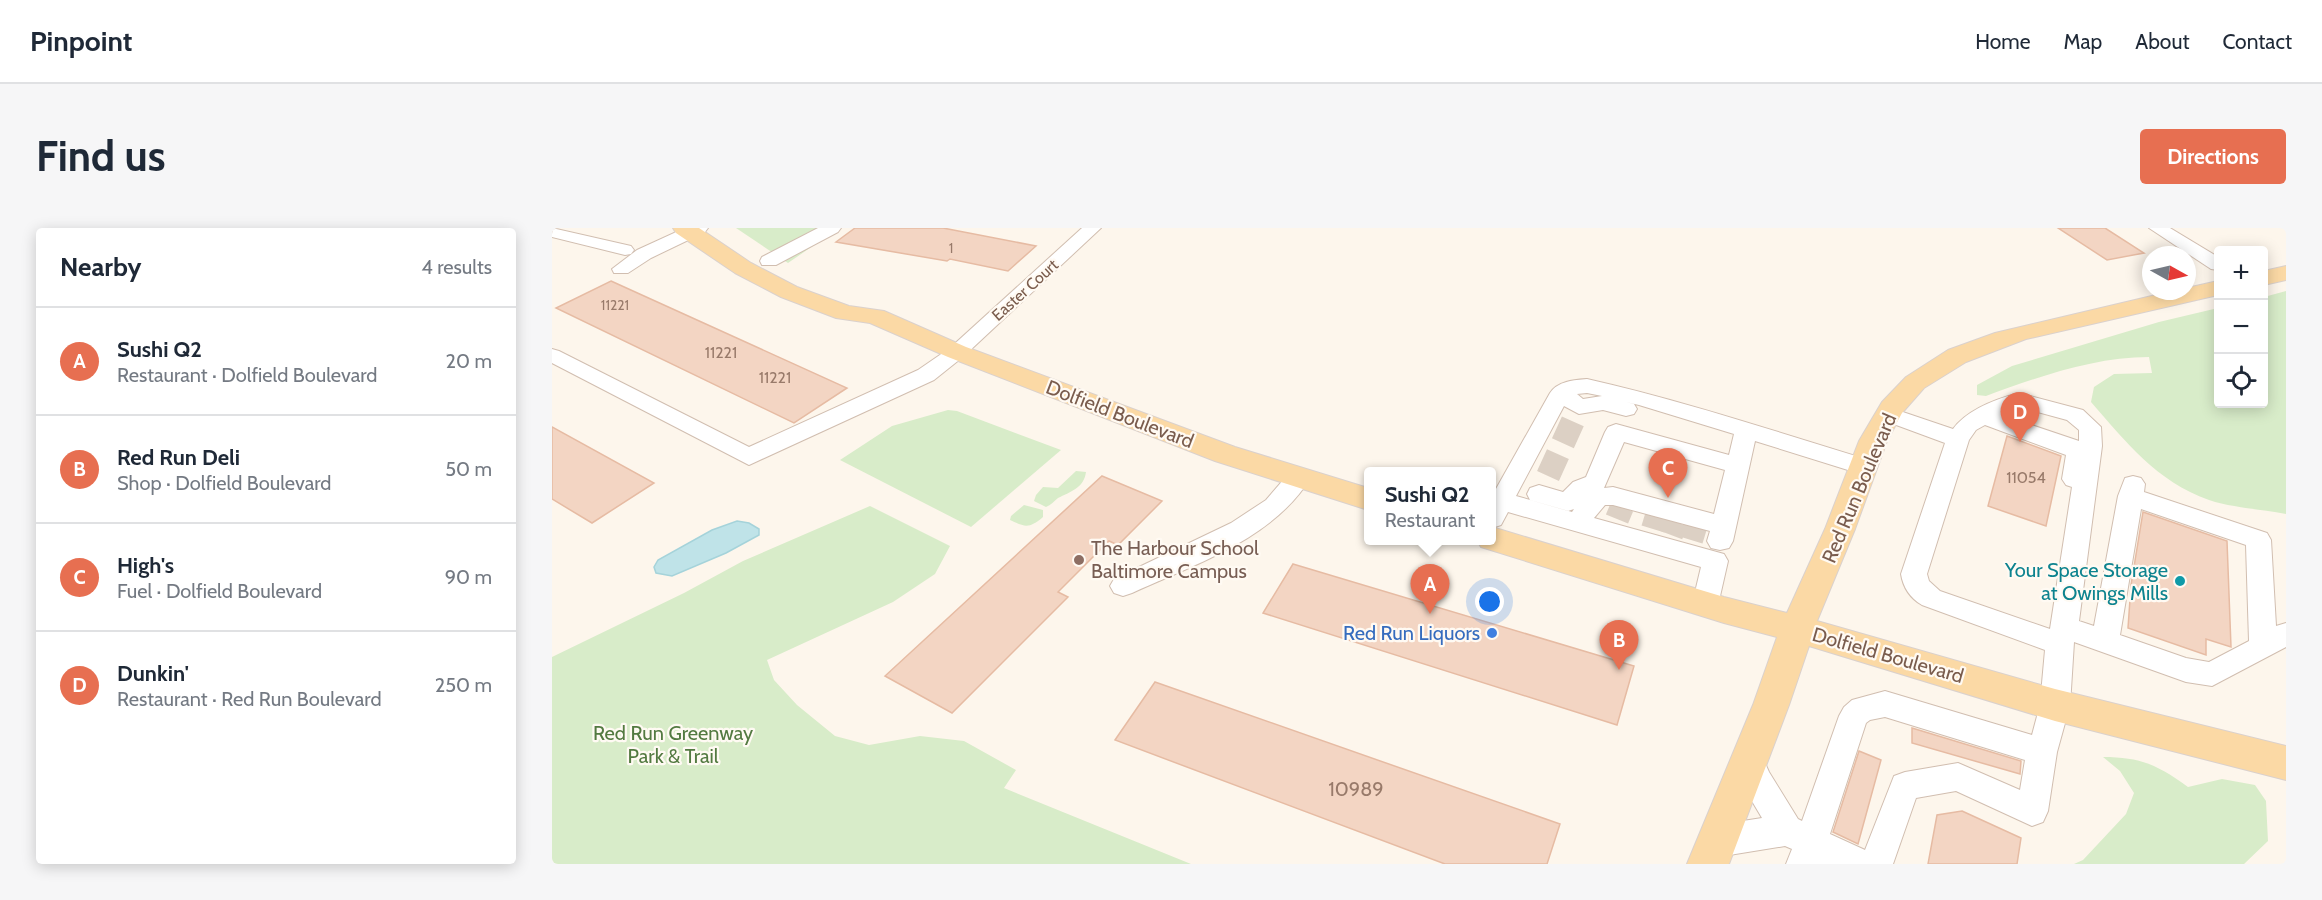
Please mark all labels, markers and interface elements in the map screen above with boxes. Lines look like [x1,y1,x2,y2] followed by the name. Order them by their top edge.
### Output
[30,24,132,58] text: Pinpoint
[1975,29,2031,54] text: Home
[2064,29,2102,54] text: Map
[2135,29,2189,54] text: About
[2222,29,2292,54] text: Contact
[2140,129,2286,184] button: Directions
[36,130,165,182] text: Find us
[949,239,953,257] house number: 1
[2142,246,2196,300] north arrow
[2214,246,2268,408] map controls
[2214,246,2268,300] button: +
[60,251,141,283] text: Nearby
[421,255,492,279] text: 4 results
[988,255,1063,325] street label: Easter Court
[601,296,629,314] house number: 11221
[2214,300,2268,354] button: −
[117,336,202,363] text: Sushi Q2
[705,343,737,362] house number: 11221
[73,349,86,373] text: A
[446,349,492,373] text: 20 m
[2214,354,2268,408] button: locate
[117,363,377,387] text: Restaurant · Dolfield Boulevard
[759,368,791,387] house number: 11221
[1043,375,1197,453] street label: Dolfield Boulevard
[2000,392,2040,442] pin: D
[1817,410,1901,566] street label: Red Run Boulevard
[117,444,240,471] text: Red Run Deli
[1648,448,1688,498] pin: C
[73,457,86,481] text: B
[445,457,492,481] text: 50 m
[1364,467,1496,545] popup
[2006,468,2046,487] house number: 11054
[117,471,331,495] text: Shop · Dolfield Boulevard
[1385,481,1470,508] text: Sushi Q2
[1385,508,1475,532] text: Restaurant
[1091,536,1259,583] place label: The Harbour School Baltimore Campus
[117,552,174,579] text: High's
[1072,553,1086,567] marker: The Harbour School Baltimore Campus
[2004,558,2168,605] place label: Your Space Storage at Owings Mills
[1410,564,1450,614] pin: A
[73,565,86,589] text: C
[445,565,492,589] text: 90 m
[2173,574,2187,588] marker: Your Space Storage at Owings Mills
[117,579,322,603] text: Fuel · Dolfield Boulevard
[1475,587,1504,616] your location
[1600,620,1638,670] pin: B
[1343,621,1480,645] place label: Red Run Liquors
[1810,622,1966,688] street label: Dolfield Boulevard
[1485,626,1499,640] marker: Red Run Liquors
[117,660,189,687] text: Dunkin'
[72,673,87,697] text: D
[435,673,492,697] text: 250 m
[117,687,382,711] text: Restaurant · Red Run Boulevard
[593,721,753,768] park label: Red Run Greenway Park & Trail
[1328,777,1384,801] house number: 10989

